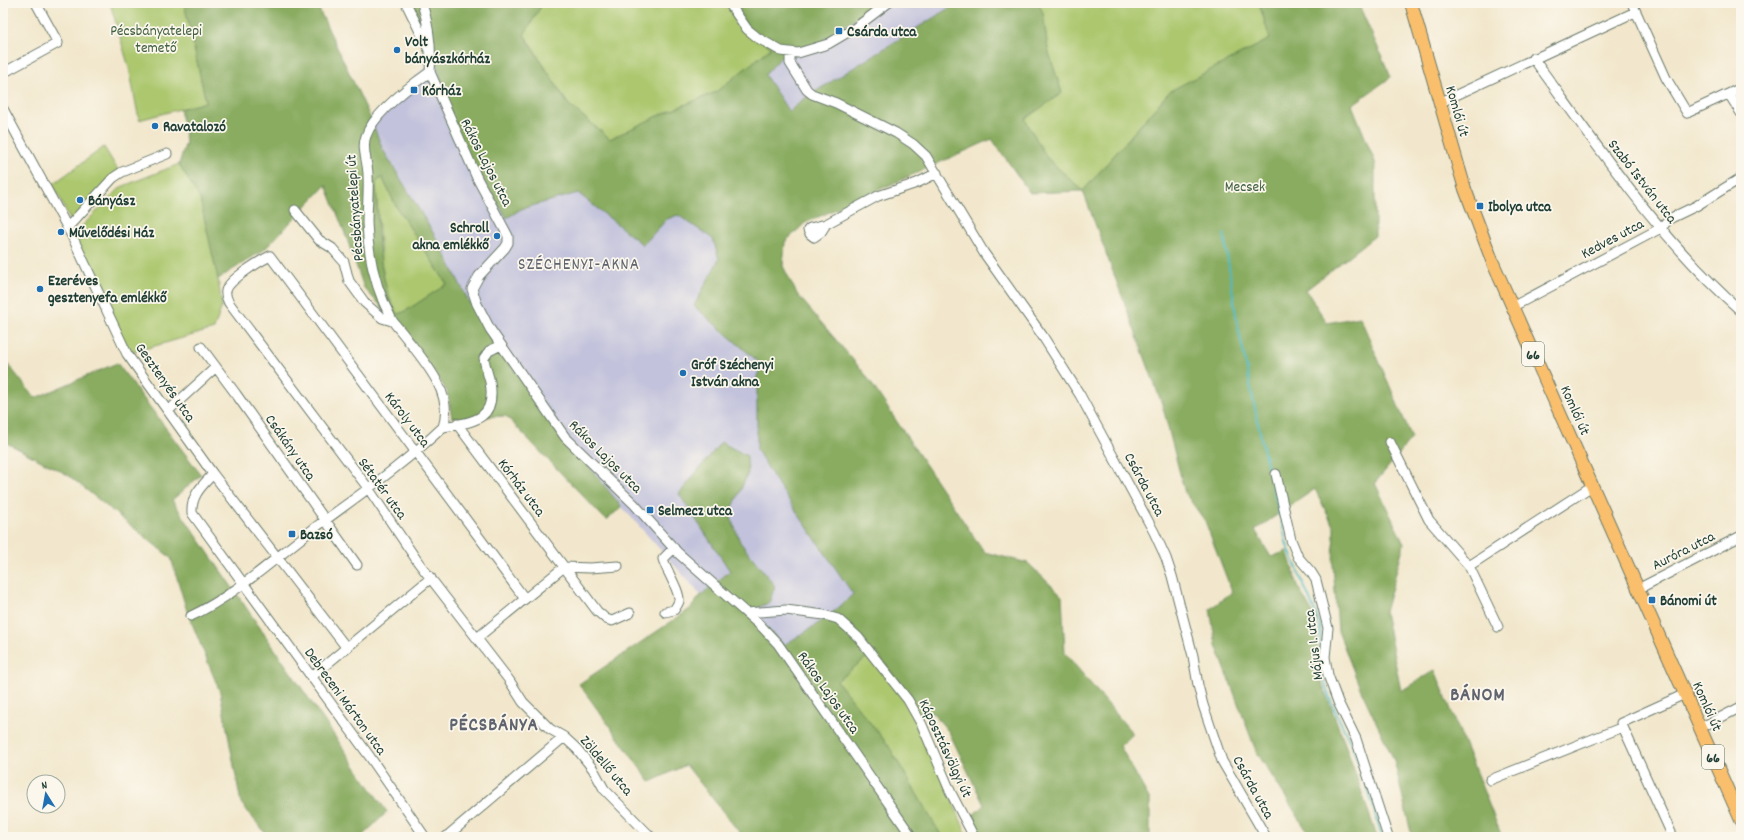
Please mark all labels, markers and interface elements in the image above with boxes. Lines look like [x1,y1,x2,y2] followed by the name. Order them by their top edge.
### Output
[110,21,202,60] park label: Pécsbányatelepi temető
[847,22,917,44] place label: Csárda utca
[834,26,844,36] marker: Csárda utca
[405,32,490,71] place label: Volt bányászkórház
[392,45,402,55] marker: Volt bányászkórház
[422,81,462,103] place label: Kórház
[1438,83,1474,140] street label: Komlói út
[409,85,419,95] marker: Kórház
[454,115,517,212] street label: Rákos Lajos utca
[163,117,226,139] place label: Ravatalozó
[150,121,160,131] marker: Ravatalozó
[1601,135,1682,230] street label: Szabó István utca
[341,153,371,262] street label: Pécsbányatelepi út
[1225,177,1265,199] park label: Mecsek
[88,191,135,213] place label: Bányász
[75,195,85,205] marker: Bányász
[1488,197,1552,219] place label: Ibolya utca
[1475,201,1485,211] marker: Ibolya utca
[1578,214,1649,265] street label: Kedves utca
[412,218,490,257] place label: Schroll akna emlékkő
[69,223,155,245] place label: Művelődési Ház
[56,227,66,237] marker: Művelődési Ház
[492,231,502,241] marker: Schroll akna emlékkő
[518,254,640,278] district label: SZÉCHENYI-AKNA
[48,271,168,310] place label: Ezeréves gesztenyefa emlékkő
[35,284,45,294] marker: Ezeréves gesztenyefa emlékkő
[129,339,200,428] street label: Gesztenyés utca
[1522,342,1544,366] road number: 66
[691,355,774,394] place label: Gróf Széchenyi István akna
[678,368,688,378] marker: Gróf Széchenyi István akna
[1553,382,1595,440] street label: Komlói út
[378,388,435,453] street label: Károly utca
[258,411,321,487] street label: Csákány utca
[563,416,647,500] street label: Rákos Lajos utca
[1117,449,1170,522] street label: Csárda utca
[351,454,412,525] street label: Sétatér utca
[491,455,550,523] street label: Kórház utca
[658,501,733,523] place label: Selmecz utca
[645,505,655,515] marker: Selmecz utca
[300,525,333,547] place label: Bazsó
[1649,526,1720,577] street label: Auróra utca
[287,529,297,539] marker: Bazsó
[1660,591,1717,613] place label: Bánomi út
[1647,595,1657,605] marker: Bánomi út
[1300,607,1330,681] street label: Május 1. utca
[298,644,392,761] street label: Debreceni Márton utca
[791,648,864,740] street label: Rákos Lajos utca
[1685,678,1727,736] street label: Komlói út
[1450,683,1506,710] district label: BÁNOM
[912,696,977,802] street label: Káposztásvölgyi út
[449,713,539,740] district label: PÉCSBÁNYA
[574,731,638,802] street label: Zöldellő utca
[1702,745,1724,769] road number: 66
[1226,752,1279,824] street label: Csárda utca
[26,774,66,814] north arrow
[40,778,49,795] text: N

